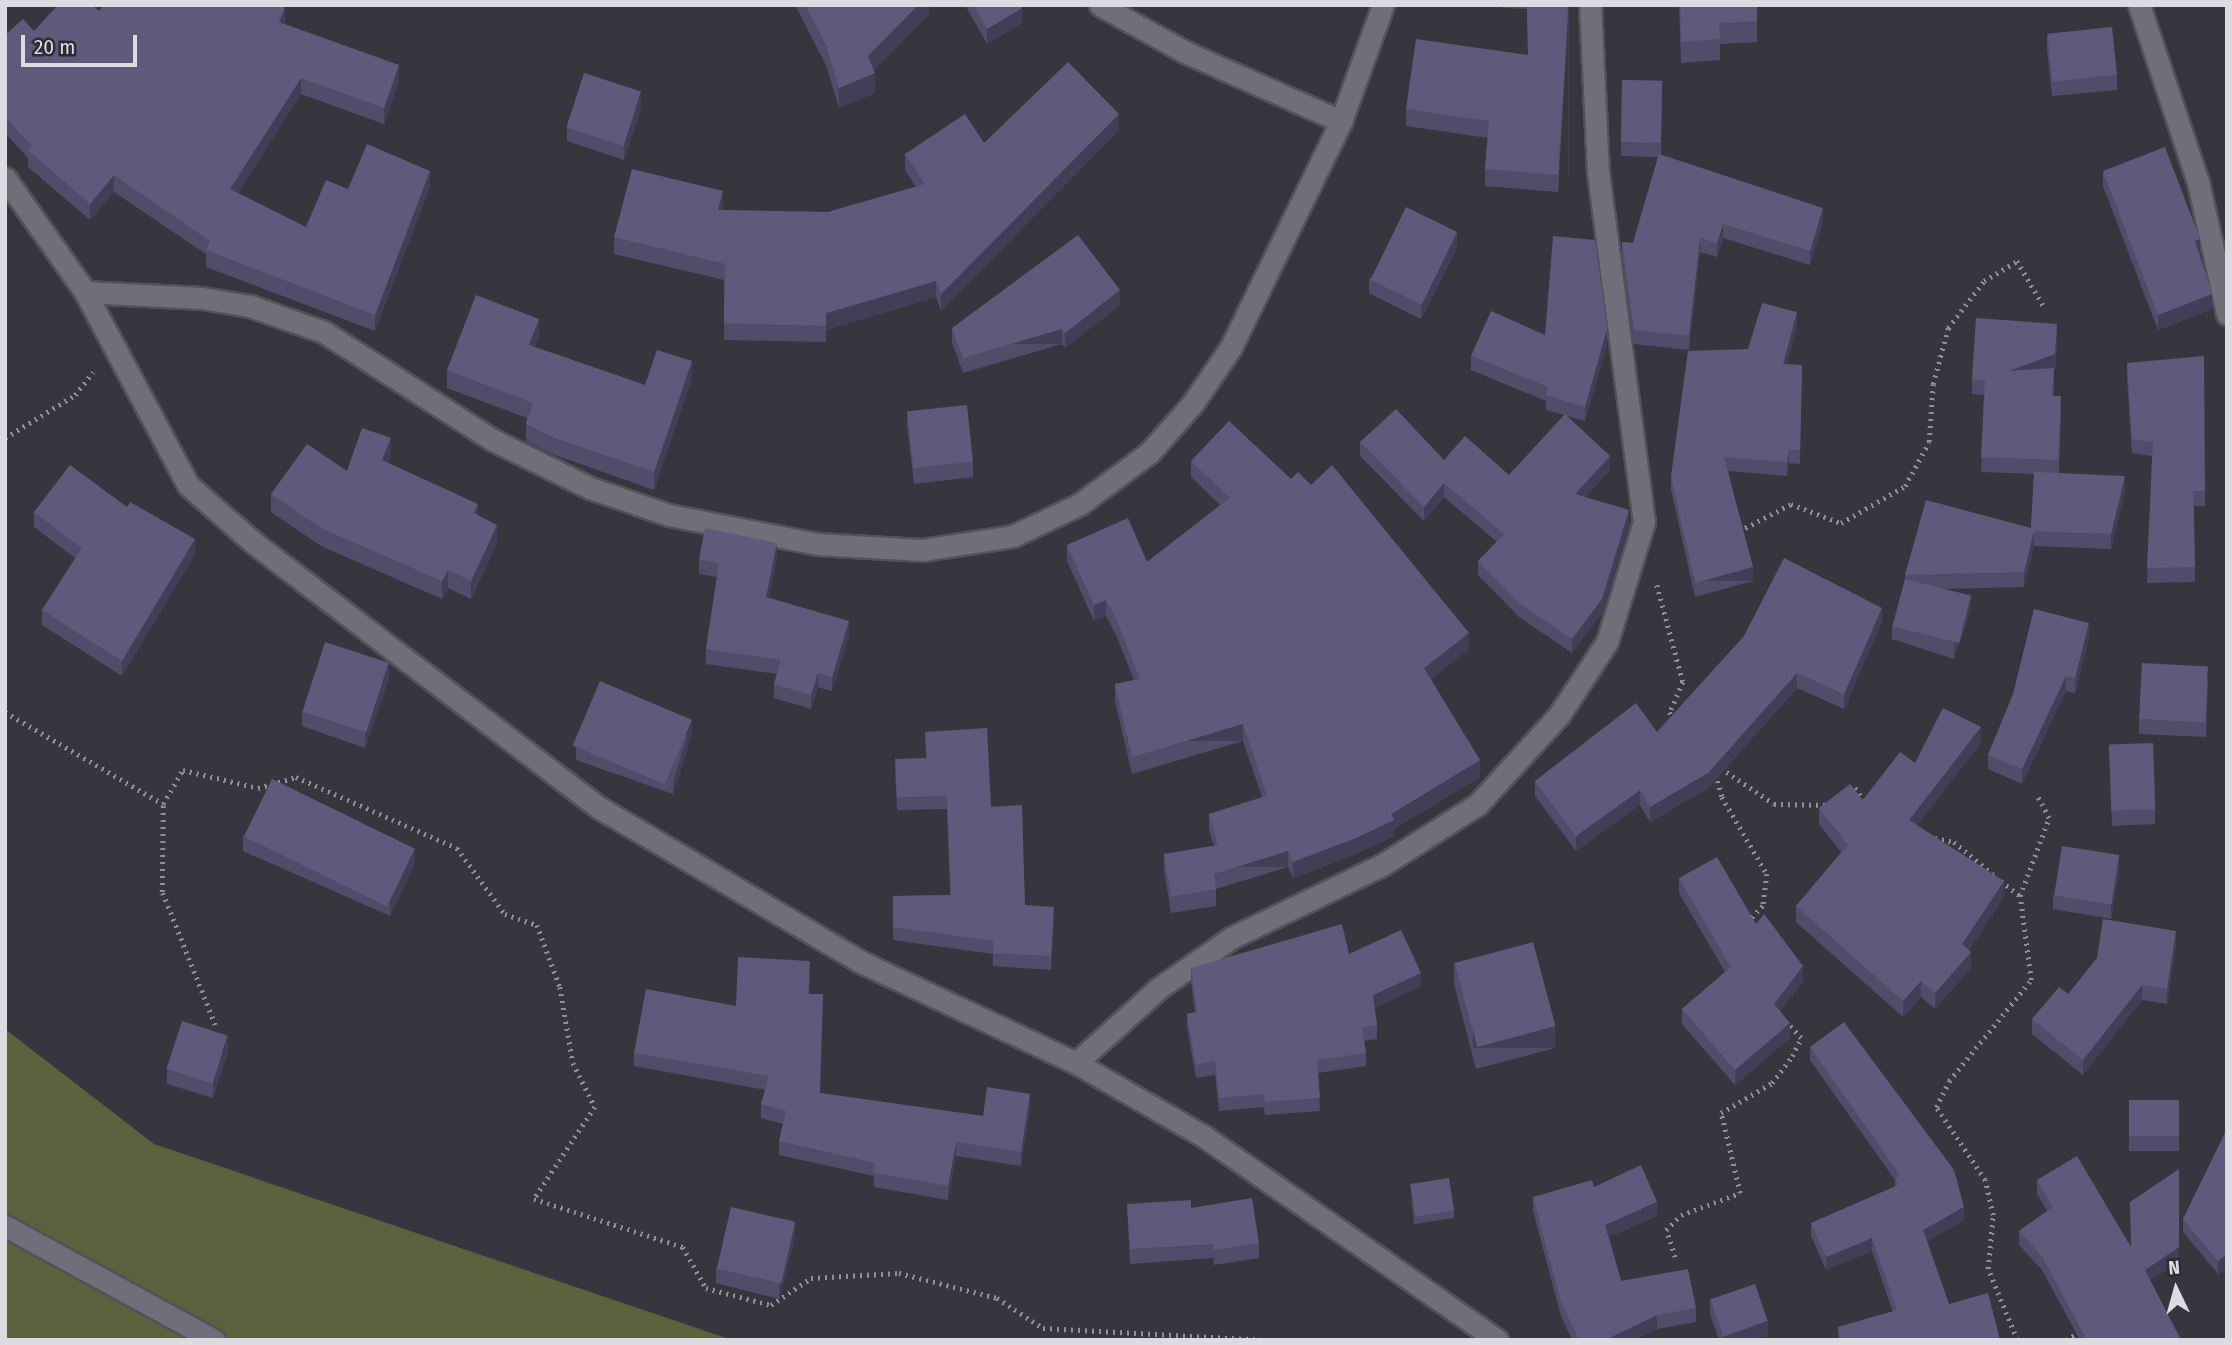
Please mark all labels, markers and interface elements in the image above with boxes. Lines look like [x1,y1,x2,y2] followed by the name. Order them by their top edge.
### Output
[24,21,140,65] scale bar
[34,34,75,60] text: 20 m
[2141,1254,2211,1324] north arrow
[2167,1256,2181,1280] text: N

